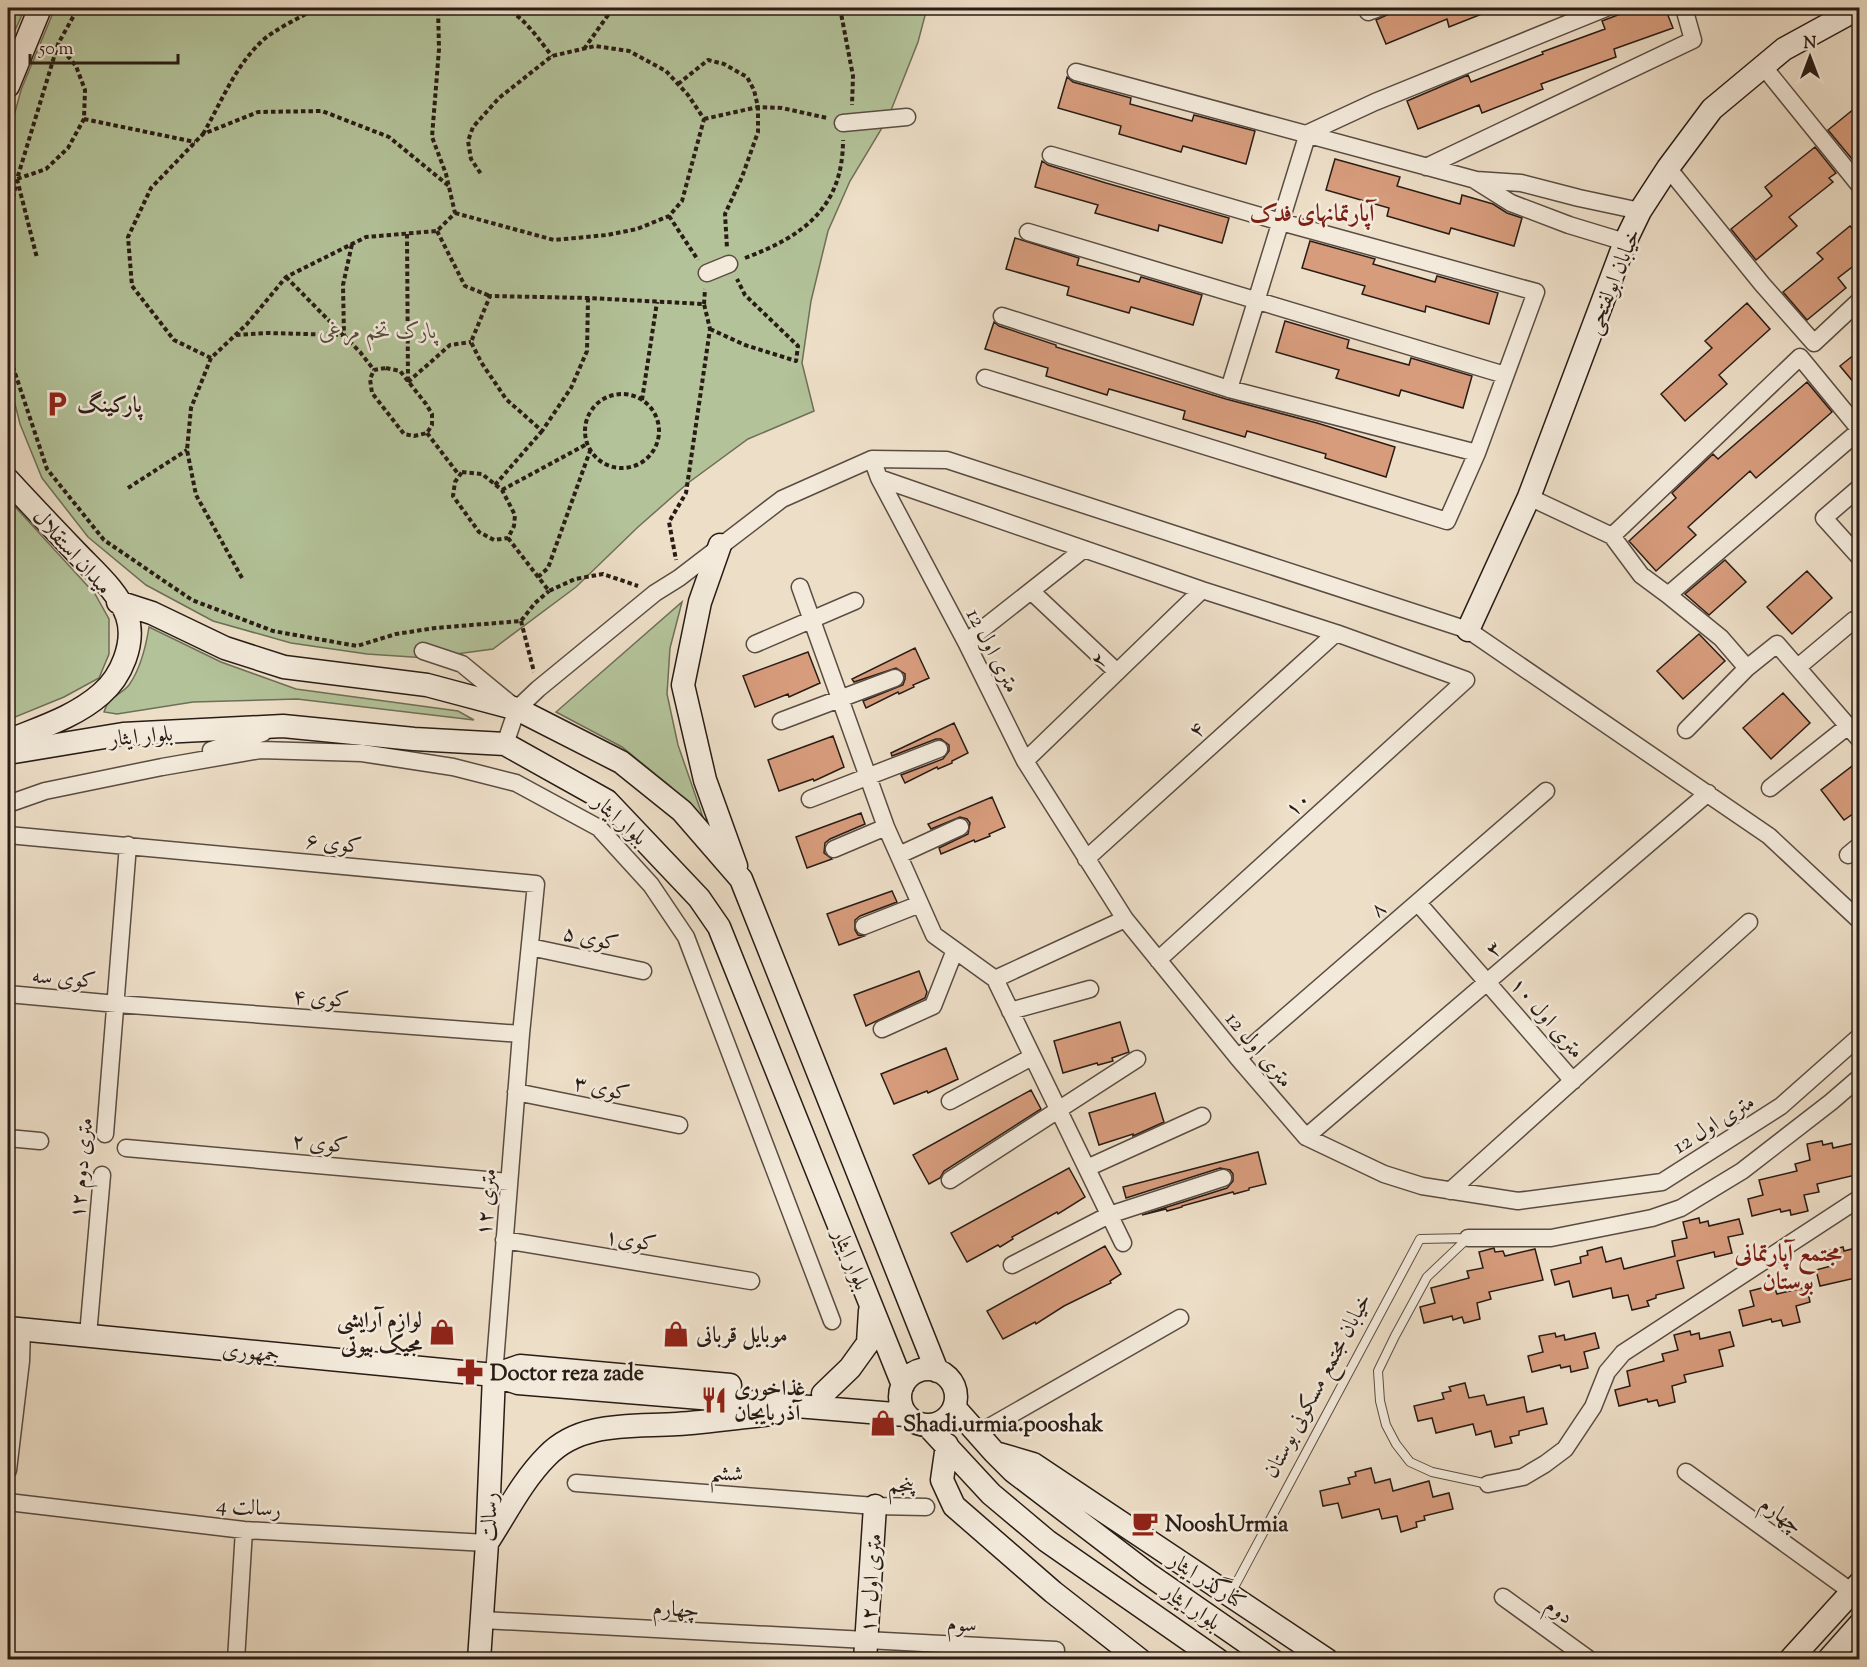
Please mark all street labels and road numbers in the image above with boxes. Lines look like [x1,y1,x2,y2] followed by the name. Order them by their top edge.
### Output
[1579,224,1651,340] street label: خیابان ابولفتحی
[23,503,118,603] street label: میدان استقلال
[956,603,1026,699] street label: 12 متری اول
[1084,645,1116,677] street label: ۲
[1183,715,1214,747] street label: ۴
[106,719,174,757] street label: بلوار ایثار
[1279,785,1319,826] street label: ۱۰
[583,787,653,854] street label: بلوار ایثار
[304,826,363,864] street label: کوی ۶
[1364,894,1394,927] street label: ۸
[559,918,621,961] street label: کوی ۵
[1480,934,1510,967] street label: ۳
[30,961,97,999] street label: کوی سه
[1501,971,1590,1067] street label: ۱۰ متری اول
[292,982,350,1018] street label: کوی ۴
[1216,1006,1299,1096] street label: 12 متری اول
[570,1068,632,1111] street label: کوی ۳
[1667,1088,1762,1163] street label: 12 متری اول
[63,1116,104,1220] street label: ۱۲ متری دوم
[290,1127,349,1163] street label: کوی ۲
[469,1167,507,1237] street label: ۱۲ متری
[602,1222,659,1262] street label: کوی۱
[822,1223,876,1296] street label: بلوار ایثار
[1256,1288,1382,1485] street label: خیابان مجتمع مسکونی بوستان
[220,1335,281,1373] street label: جمهوری
[709,1458,745,1495] street label: ششم
[887,1471,916,1505] street label: پنجم
[215,1490,283,1528] street label: رسالت 4
[1751,1490,1809,1544] street label: چهارم
[474,1492,508,1542] street label: رسالت
[854,1533,892,1634] street label: ۱۲ متری اول
[1160,1543,1252,1619] street label: کنارگذر ایثار
[1154,1576,1227,1640] street label: بلوار ایثار
[1537,1591,1579,1635] street label: دوم
[652,1594,700,1629] street label: چهارم
[946,1609,978,1644] street label: سوم

